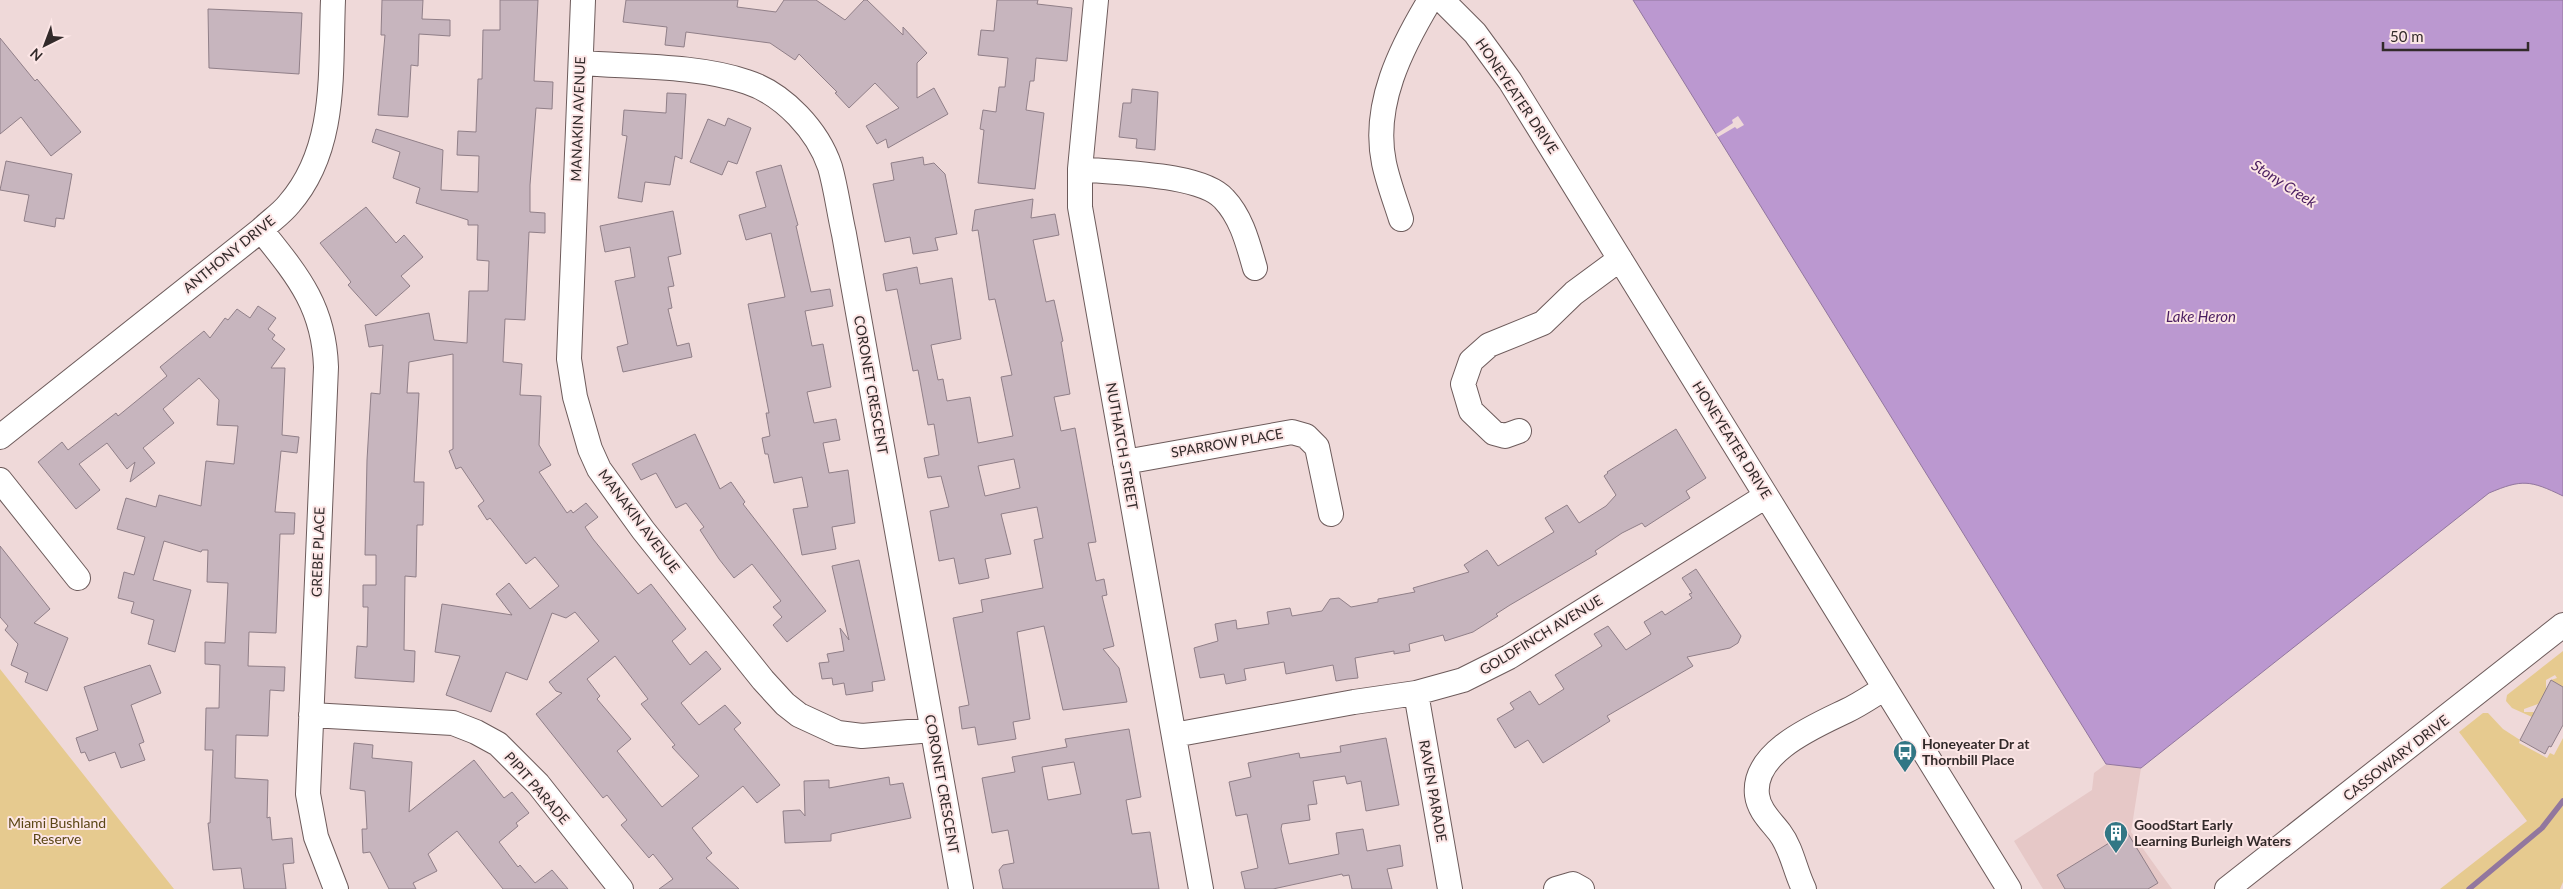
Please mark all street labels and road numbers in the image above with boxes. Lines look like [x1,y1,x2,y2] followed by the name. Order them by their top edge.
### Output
[1472,35,1562,157] street label: HONEYEATER DRIVE
[567,56,588,182] street label: MANAKIN AVENUE
[179,211,278,296] street label: ANTHONY DRIVE
[851,314,892,456] street label: CORONET CRESCENT
[1689,378,1776,502] street label: HONEYEATER DRIVE
[1103,381,1142,512] street label: NUTHATCH STREET
[1170,424,1284,461] street label: SPARROW PLACE
[595,466,684,576] street label: MANAKIN AVENUE
[307,507,328,597] street label: GREBE PLACE
[1476,591,1605,678] street label: GOLDFINCH AVENUE
[2339,711,2452,804] street label: CASSOWARY DRIVE
[922,713,963,855] street label: CORONET CRESCENT
[1416,738,1451,843] street label: RAVEN PARADE
[501,748,573,827] street label: PIPIT PARADE

